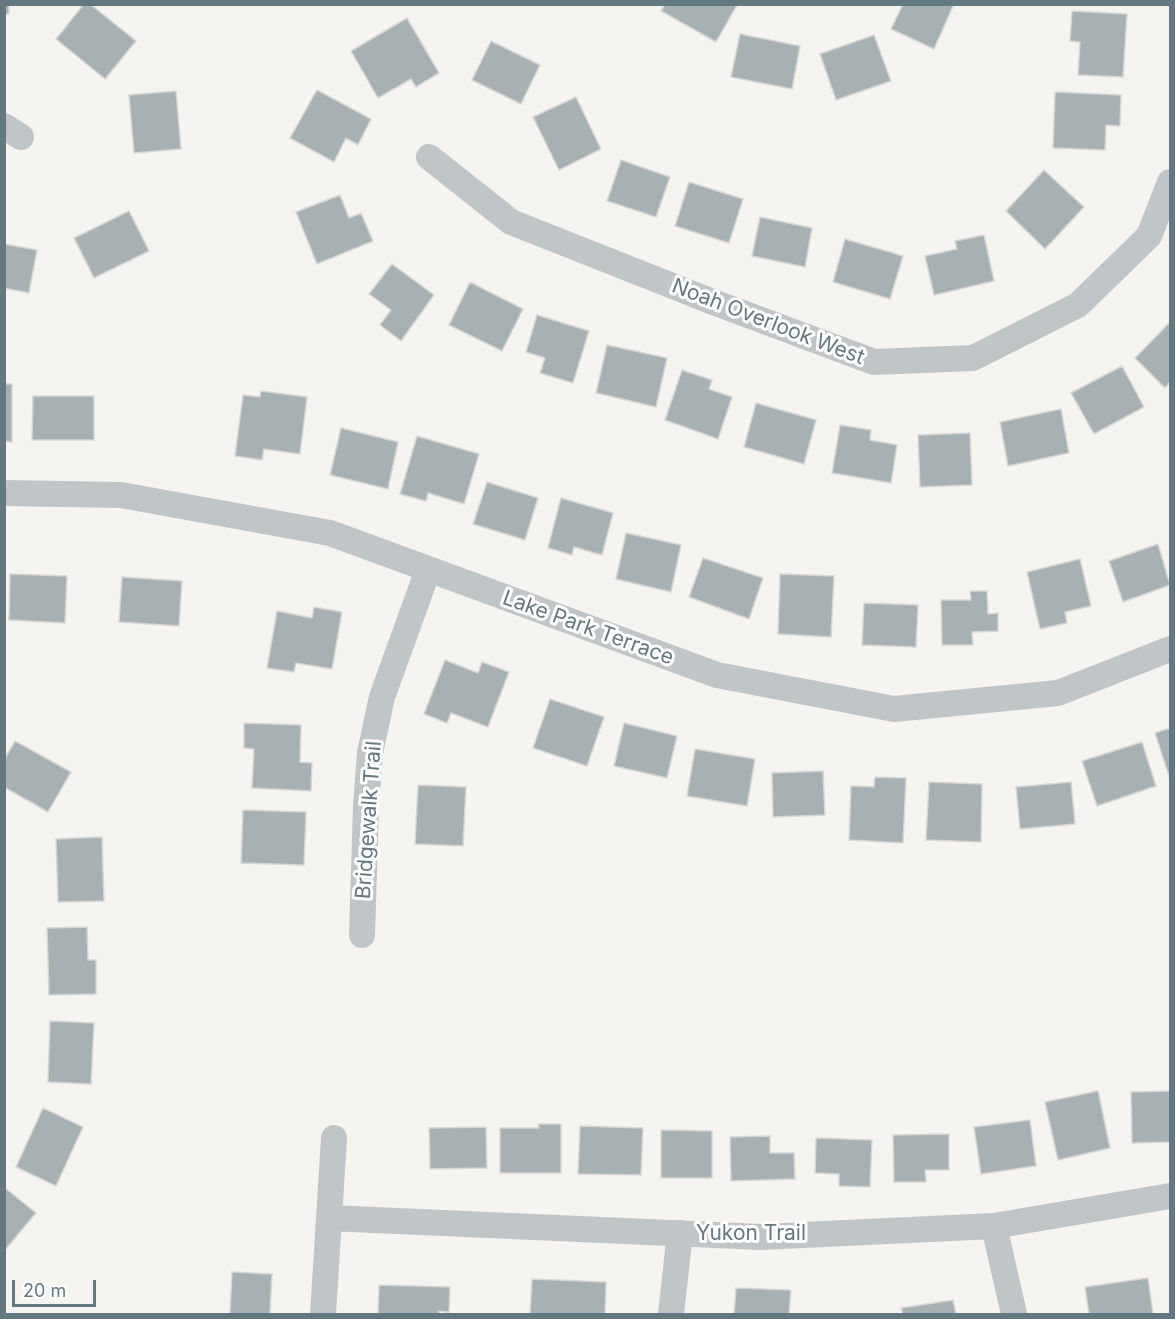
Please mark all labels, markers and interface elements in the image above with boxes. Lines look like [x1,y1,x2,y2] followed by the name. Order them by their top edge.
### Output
[668,274,868,370] street label: Noah Overlook West
[499,585,677,671] street label: Lake Park Terrace
[351,740,387,900] street label: Bridgewalk Trail
[696,1221,806,1247] street label: Yukon Trail
[15,1268,99,1306] scale bar
[23,1280,66,1301] text: 20 m

